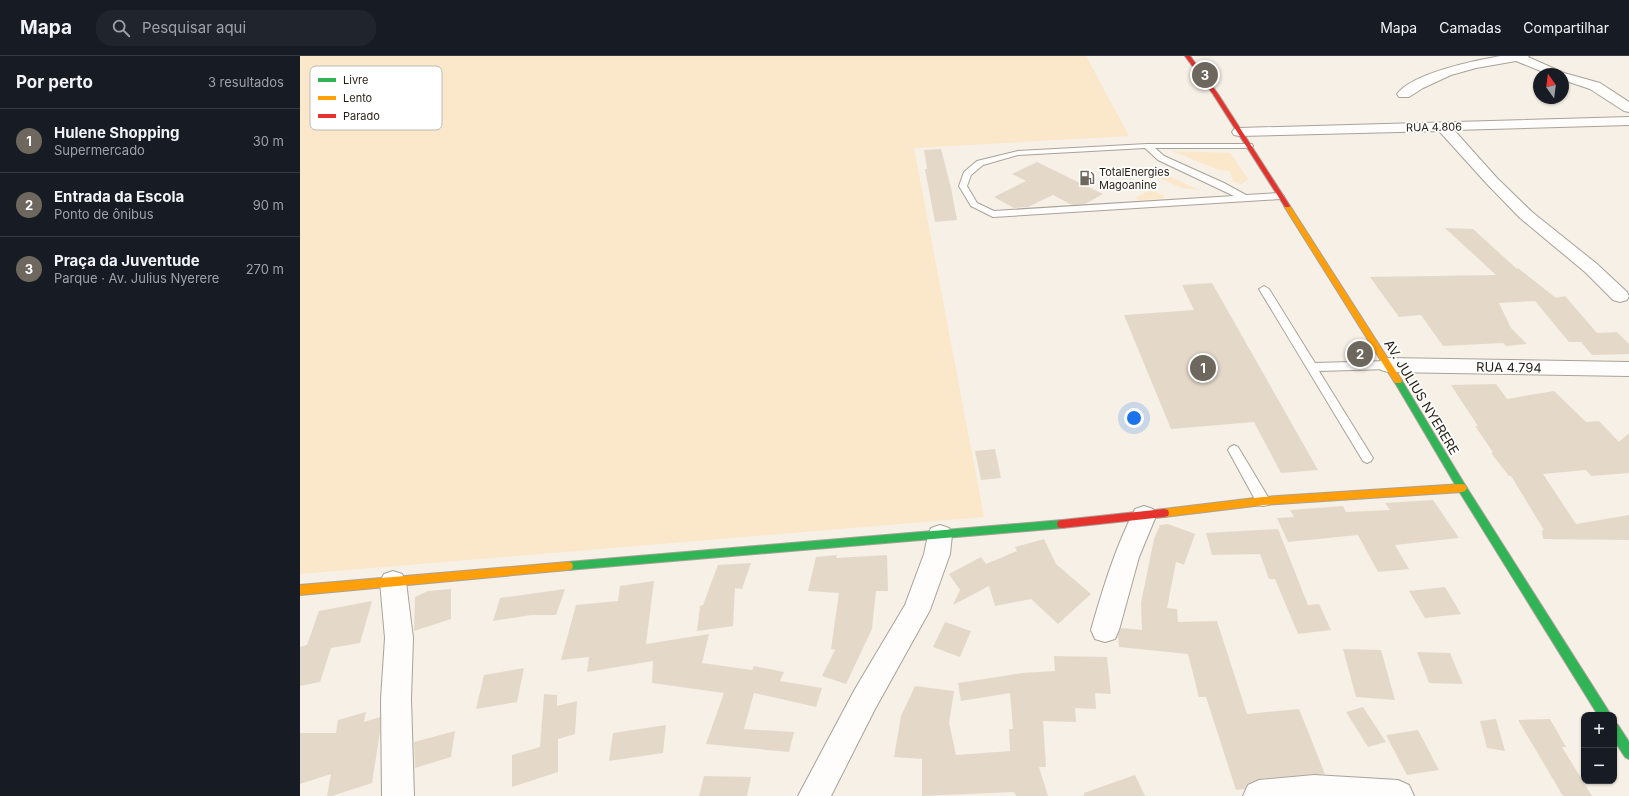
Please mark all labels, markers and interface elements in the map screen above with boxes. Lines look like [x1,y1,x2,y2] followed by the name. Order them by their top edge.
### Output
[96,10,376,46] search box
[20,16,72,39] text: Mapa
[110,17,132,39] icon: search
[142,18,246,37] text: Pesquisar aqui
[1380,19,1417,36] text: Mapa
[1439,19,1501,36] text: Camadas
[1523,19,1609,36] text: Compartilhar
[1192,60,1218,90] pin: 3
[310,66,442,130] legend
[1533,68,1569,104] north arrow
[16,72,93,92] text: Por perto
[343,73,368,87] text: Livre
[208,74,284,90] text: 3 resultados
[343,91,373,105] text: Lento
[343,109,380,123] text: Parado
[1406,120,1462,134] street label: RUA 4.806
[54,123,180,142] text: Hulene Shopping
[26,133,32,149] text: 1
[253,133,284,149] text: 30 m
[54,142,145,158] text: Supermercado
[1099,165,1170,192] place label: TotalEnergies Magoanine
[1078,169,1096,187] fuel station icon: TotalEnergies Magoanine
[54,187,184,206] text: Entrada da Escola
[25,197,33,213] text: 2
[253,197,284,213] text: 90 m
[54,206,154,222] text: Ponto de ônibus
[54,251,200,270] text: Praça da Juventude
[25,261,33,277] text: 3
[246,261,284,277] text: 270 m
[54,270,219,286] text: Parque · Av. Julius Nyerere
[1381,336,1463,458] street label: AV. JULIUS NYERERE
[1347,339,1373,369] pin: 2
[1190,353,1216,383] pin: 1
[1476,358,1542,376] street label: RUA 4.794
[1124,408,1144,428] your location
[1581,712,1617,784] map controls
[1581,712,1617,748] button: +
[1581,748,1617,784] button: −

